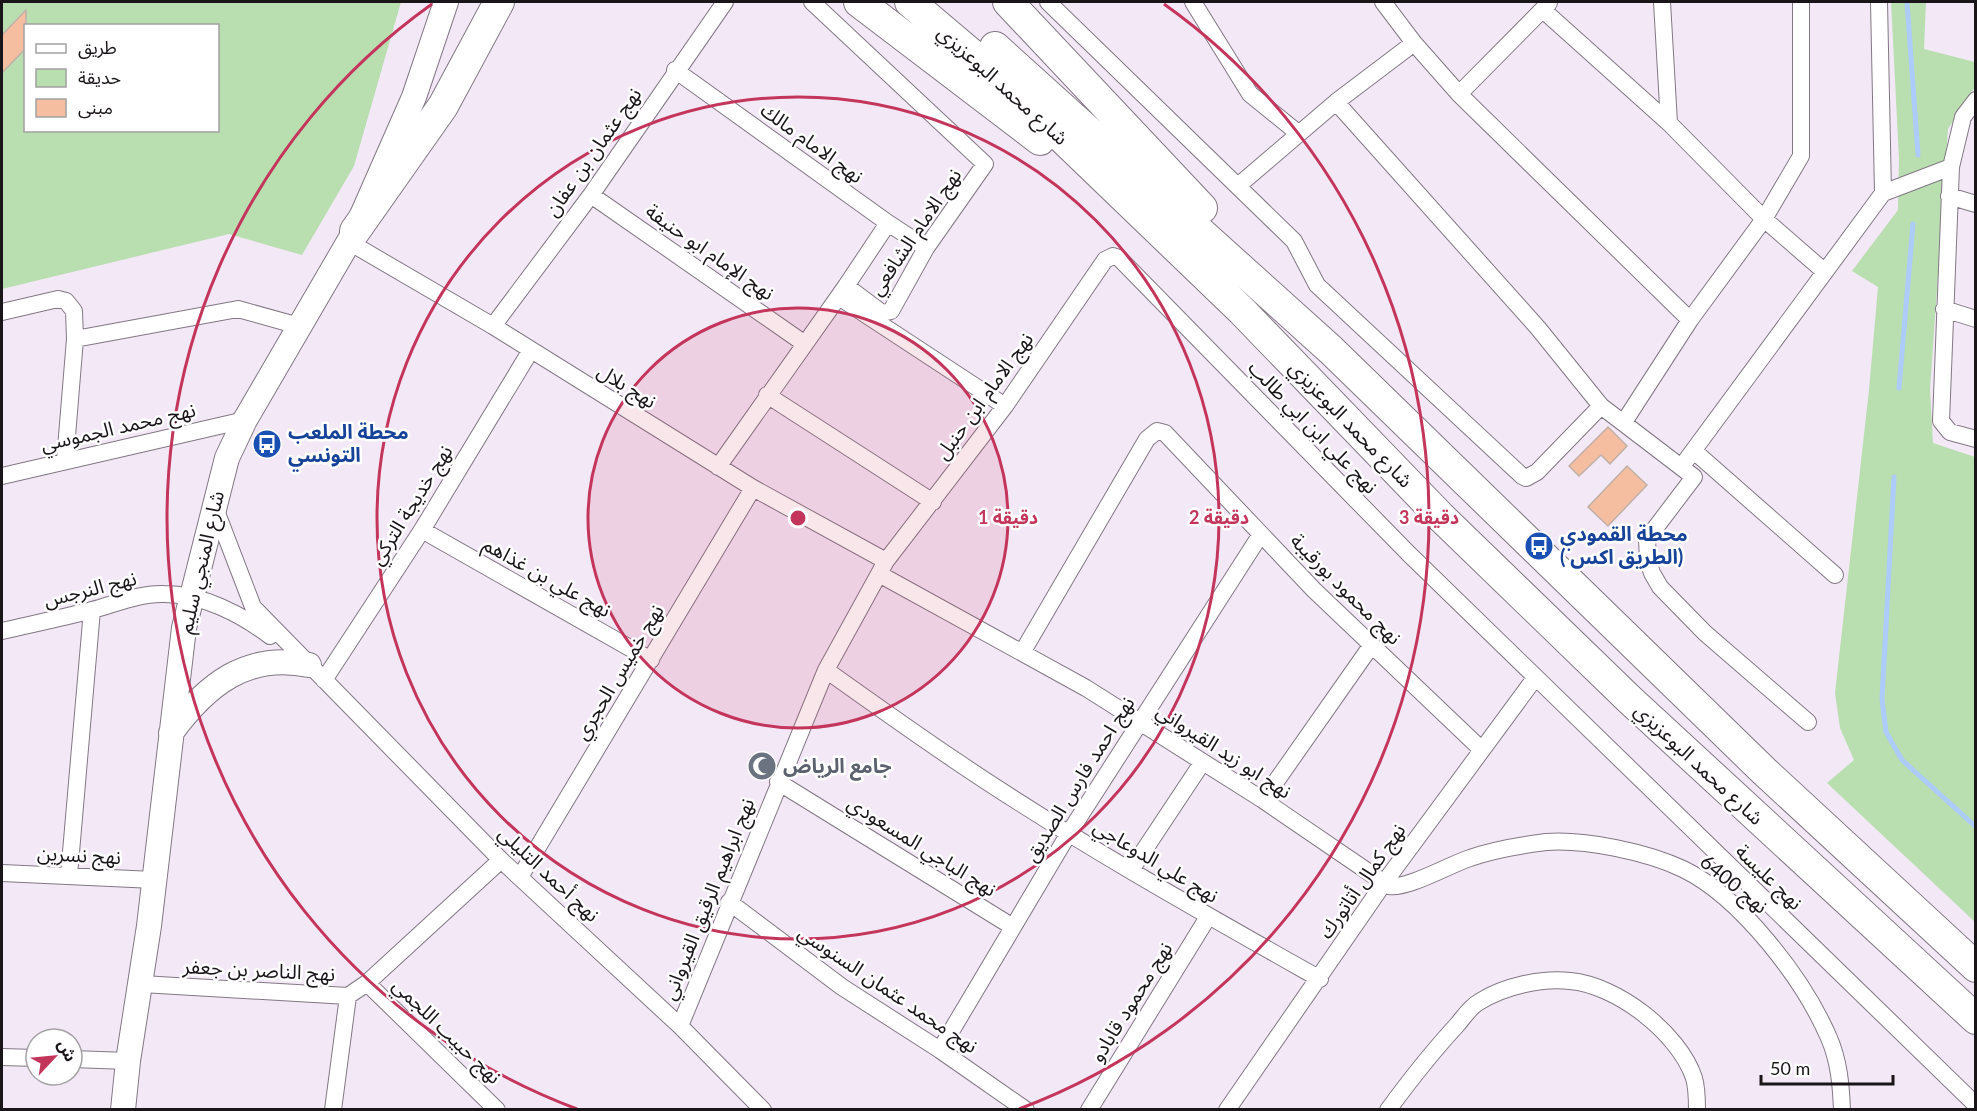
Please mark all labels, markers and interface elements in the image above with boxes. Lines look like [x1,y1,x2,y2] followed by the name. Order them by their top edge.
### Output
[930,19,1074,153] street label: شارع محمد البوعزيزي
[24,24,219,132] legend
[78,36,117,59] text: طريق
[78,66,121,88] text: حديقة
[539,82,649,223] street label: نهج عثمان بن عفان
[78,96,113,119] text: مبنى
[754,97,869,191] street label: نهج الامام مالك
[863,163,969,302] street label: نهج الامام الشافعي
[639,198,780,308] street label: نهج الإمام ابو حنيفة
[929,327,1041,466] street label: نهج الامام ابن حنبل
[1241,355,1383,501] street label: نهج علي ابن ابي طالب
[1282,355,1418,495] street label: شارع محمد البوعزيزي
[592,358,661,416] street label: نهج بلال
[38,397,199,460] street label: نهج محمد الجموسي
[288,419,409,472] place label: محطة الملعب التونسي
[251,428,283,460] bus stop icon: محطة الملعب التونسي
[364,440,461,571] street label: نهج خديجة التركي
[172,488,233,636] street label: شارع المنجي سليم
[978,506,1038,528] text: 1 دقيقة
[1189,506,1249,528] text: 2 دقيقة
[1399,506,1459,528] text: 3 دقيقة
[788,508,808,528] centre of rings
[1560,521,1688,569] place label: محطة القمودي ( الطريق اكس)
[1283,528,1407,652] street label: نهج محمود بورقيبة
[1523,530,1555,562] bus stop icon: محطة القمودي ( الطريق اكس)
[477,531,616,625] street label: نهج علي بن غذاهم
[41,565,140,615] street label: نهج النرجس
[568,600,672,746] street label: نهج خميس الحجري
[1018,692,1142,868] street label: نهج احمد فارس الصديق
[1627,697,1769,833] street label: شارع محمد البوعزيزي
[1150,698,1296,807] street label: نهج ابو زيد القيرواني
[746,750,778,782] mosque icon: جامع الرياض
[783,753,892,781] place label: جامع الرياض
[841,790,1001,905] street label: نهج الباجي المسعودي
[656,794,763,1005] street label: نهج ابراهيم الرقيق القيرواني
[1087,813,1223,911] street label: نهج علي الدوعاجي
[1313,818,1413,945] street label: نهج كمال أتاتورك
[491,820,605,929] street label: نهج أحمد التليلي
[1728,839,1808,917] street label: نهج عليسة
[36,840,122,872] street label: نهج نسرين
[1693,849,1773,921] street label: نهج 6400
[792,919,983,1061] street label: نهج محمد عثمان السنوسي
[1084,937,1180,1068] street label: نهج محمود قابادو
[181,953,336,989] street label: نهج الناصر بن جعفر
[385,972,507,1091] street label: نهج حبيب اللجمي
[24,1027,84,1087] north arrow
[54,1036,81,1065] text: ش
[1761,1048,1893,1086] scale bar
[1770,1057,1810,1079] text: 50 m

